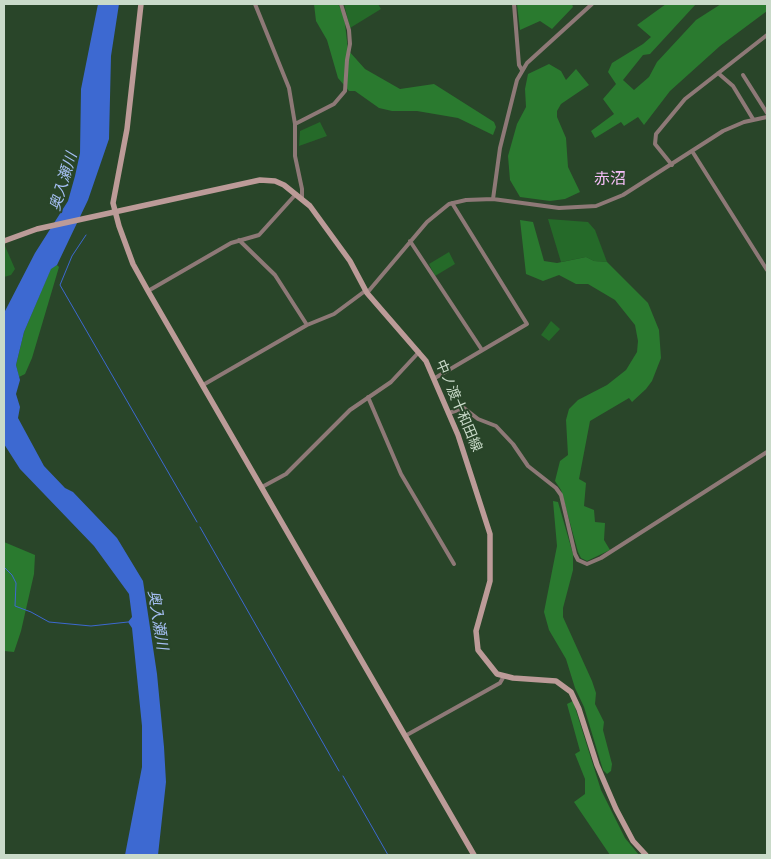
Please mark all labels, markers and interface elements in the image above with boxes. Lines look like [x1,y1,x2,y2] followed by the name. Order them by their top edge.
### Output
[47,151,81,213] water label: 奥入瀬川
[594,170,626,190] district label: 赤沼
[431,358,485,454] street label: 中ノ渡十和田線
[143,589,171,651] water label: 奥入瀬川

